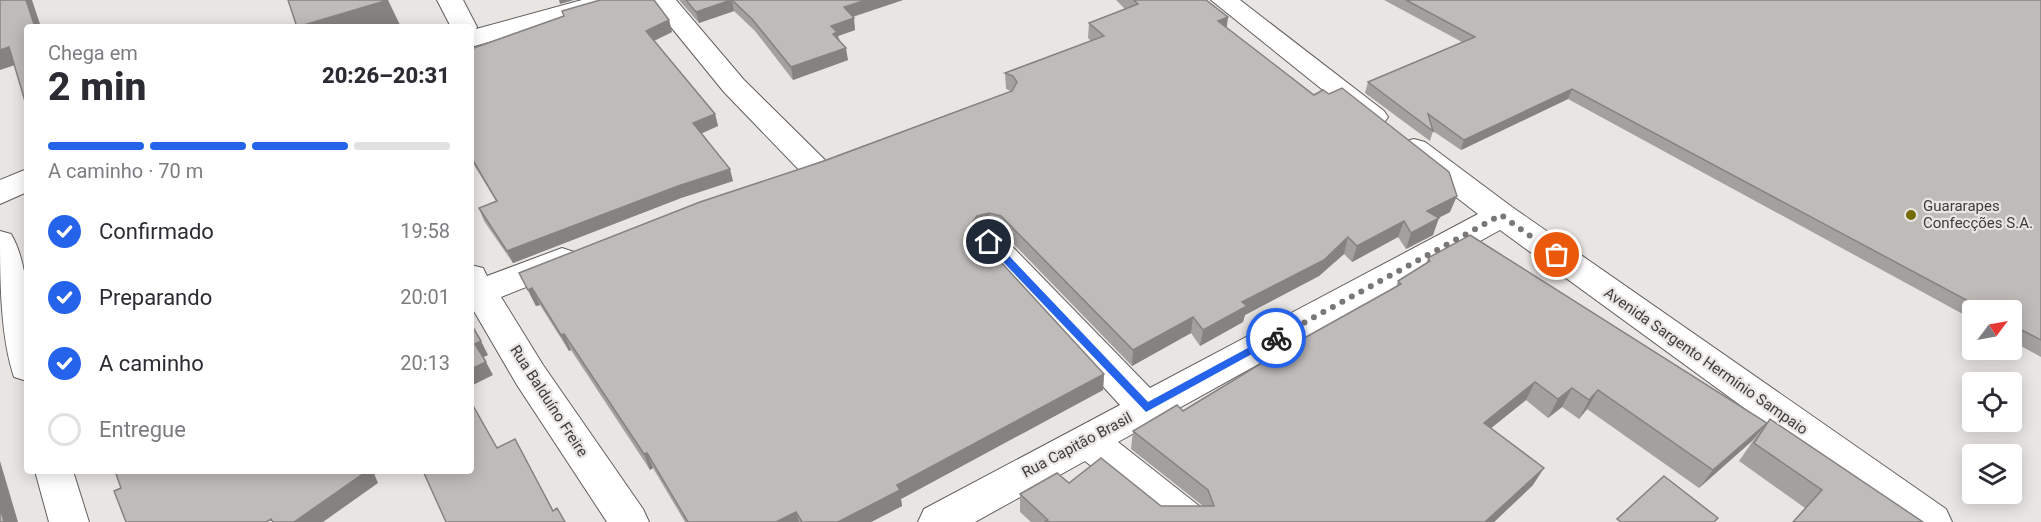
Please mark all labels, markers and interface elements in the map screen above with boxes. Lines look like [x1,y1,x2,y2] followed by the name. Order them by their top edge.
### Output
[48,41,138,65] text: Chega em
[322,63,450,88] text: 20:26–20:31
[48,64,146,110] text: 2 min
[48,159,203,183] text: A caminho · 70 m
[1923,197,2033,232] place label: Guararapes Confecções S.A.
[1904,208,1918,222] marker: Guararapes Confecções S.A.
[48,215,81,248] icon: check
[963,216,1014,267] pin
[99,219,214,244] text: Confirmado
[400,219,450,243] text: 19:58
[972,225,1005,258] icon: home
[1531,229,1582,280] pin
[1540,238,1573,271] icon: bag
[48,281,81,314] icon: check
[1601,284,1811,438] street label: Avenida Sargento Hermínio Sampaio
[99,285,212,310] text: Preparando
[400,285,450,309] text: 20:01
[1962,300,2022,360] north arrow
[1962,300,2022,504] map controls
[1246,308,1306,368] courier
[1260,322,1293,355] icon: bike
[506,342,592,460] street label: Rua Balduíno Freire
[48,347,81,380] icon: check
[99,351,204,376] text: A caminho
[400,351,450,375] text: 20:13
[1962,372,2022,432] button: locate
[1019,408,1135,482] street label: Rua Capitão Brasil
[99,417,186,442] text: Entregue
[1962,444,2022,504] button: layers

